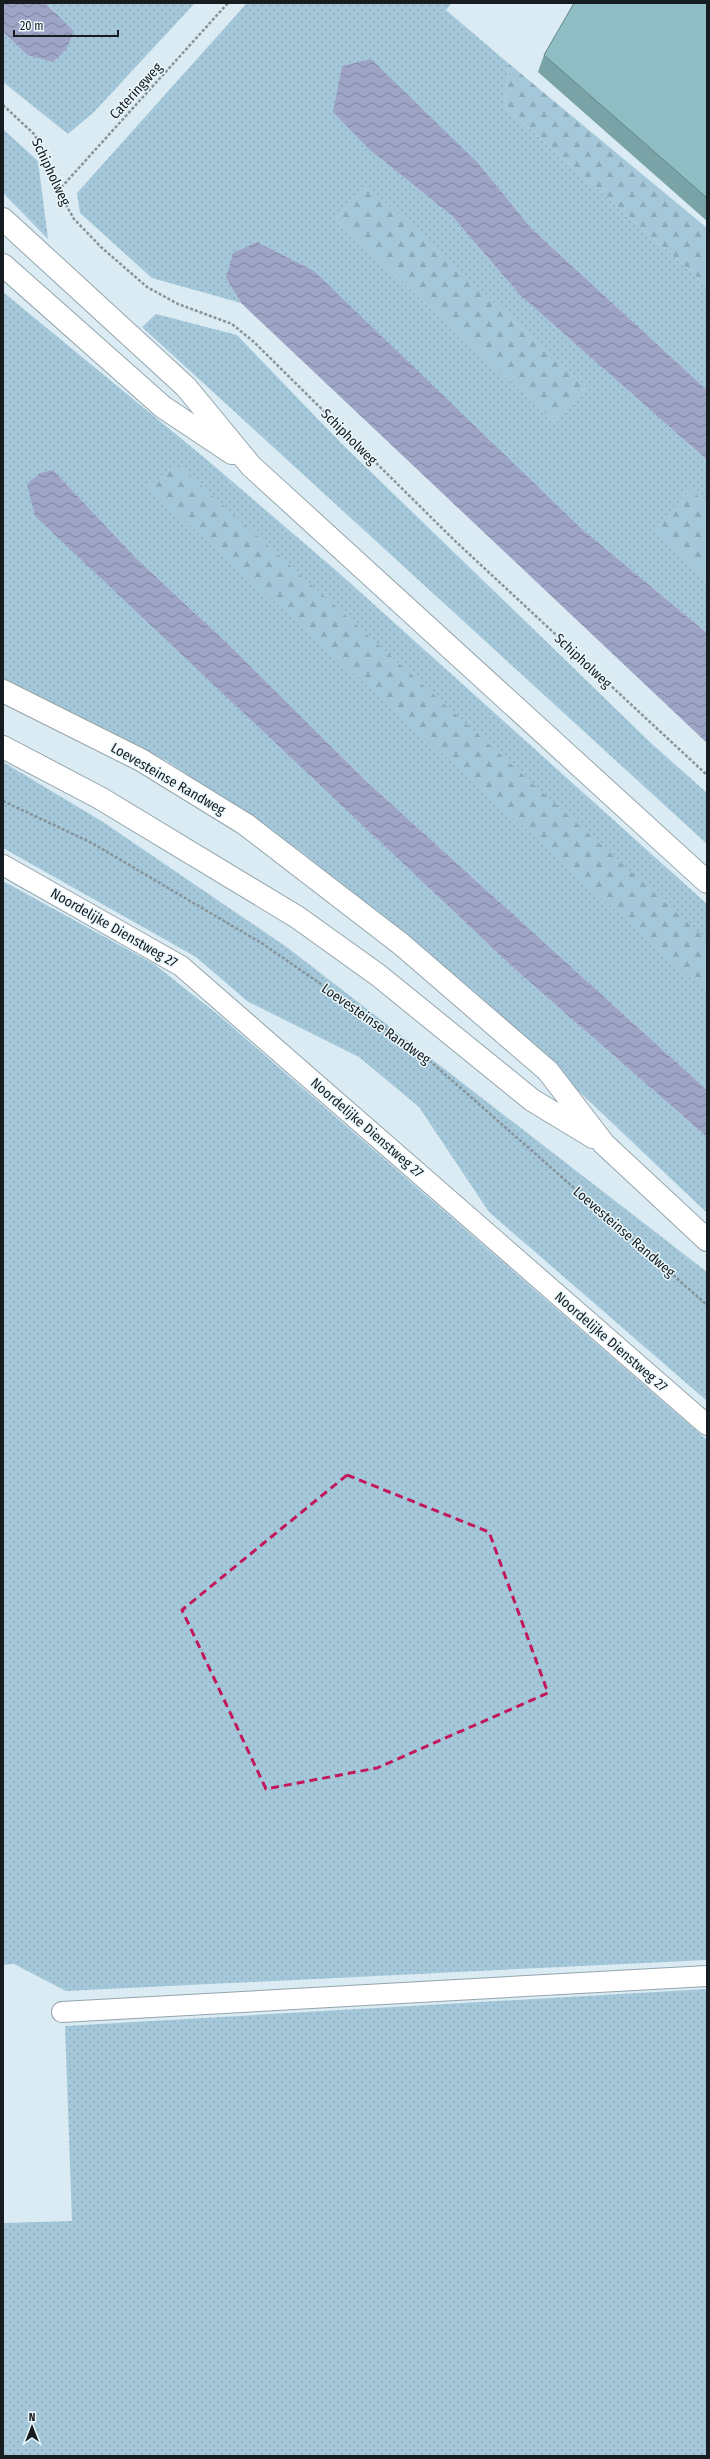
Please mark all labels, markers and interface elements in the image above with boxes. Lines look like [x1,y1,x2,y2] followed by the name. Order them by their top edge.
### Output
[14,12,118,38] scale bar
[20,19,44,33] text: 20 m
[106,59,166,123] street label: Cateringweg
[28,136,74,209] street label: Schipholweg
[317,405,381,469] street label: Schipholweg
[551,630,616,692] street label: Schipholweg
[108,739,229,819] street label: Loevesteinse Randweg
[48,885,181,971] street label: Noordelijke Dienstweg 27
[318,980,434,1068] street label: Loevesteinse Randweg
[307,1074,427,1182] street label: Noordelijke Dienstweg 27
[570,1183,679,1281] street label: Loevesteinse Randweg
[551,1288,671,1396] street label: Noordelijke Dienstweg 27
[12,2407,52,2447] north arrow
[29,2411,35,2424] text: N

